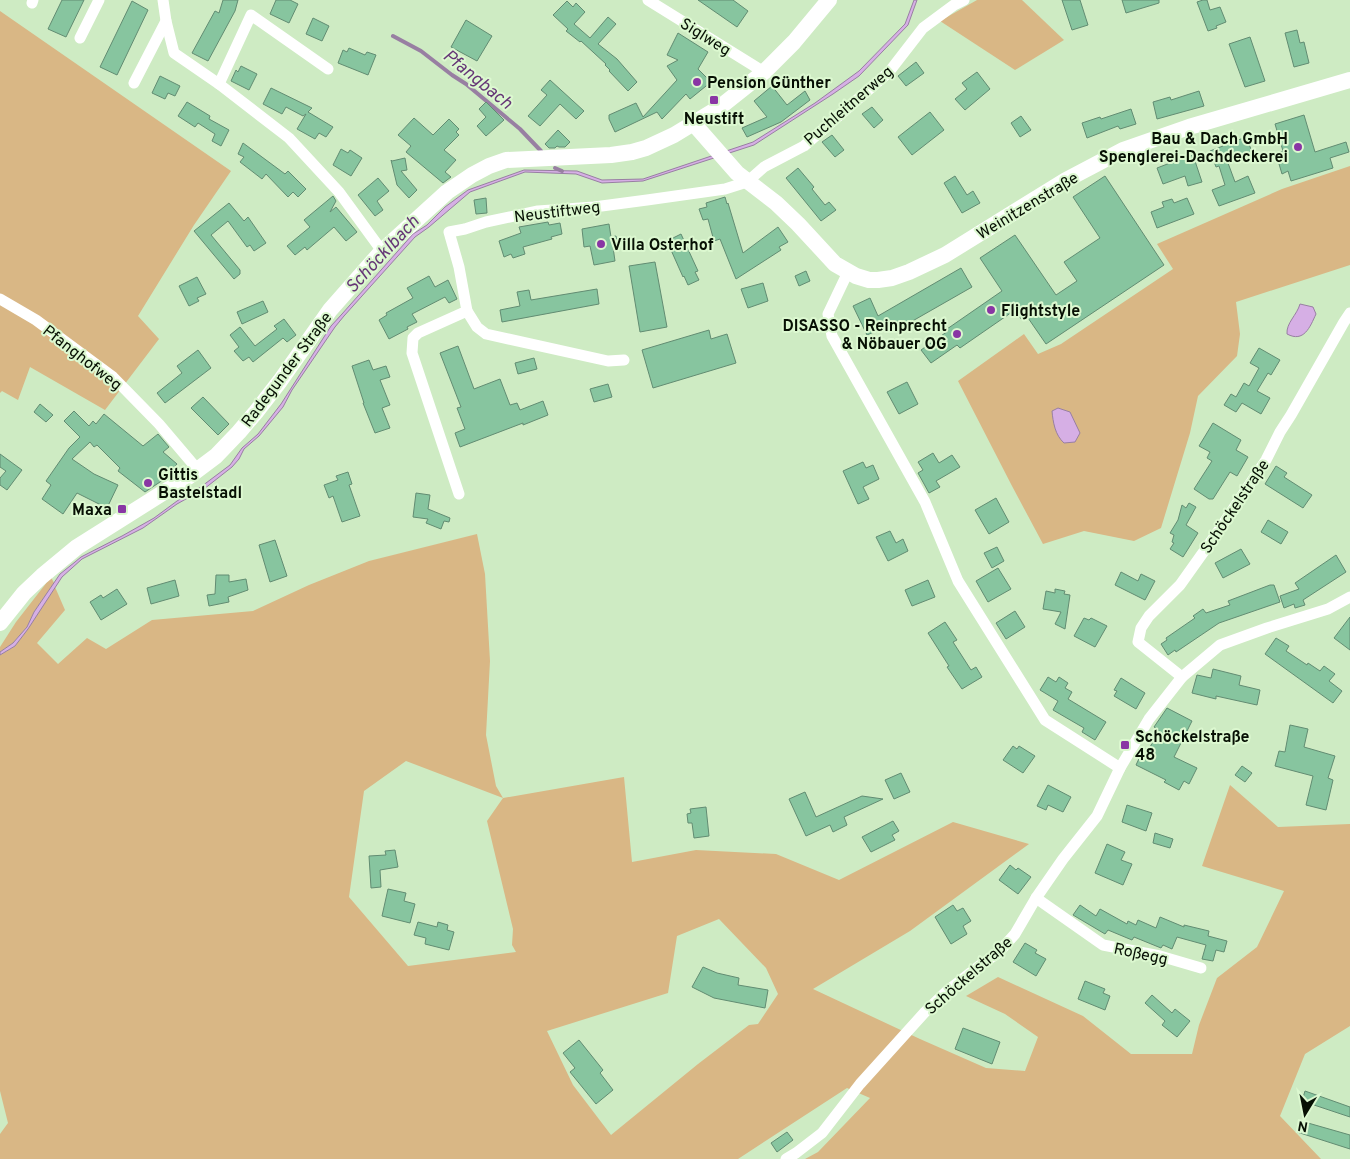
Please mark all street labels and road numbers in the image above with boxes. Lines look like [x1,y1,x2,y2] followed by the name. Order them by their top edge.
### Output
[676,14,734,61] street label: Siglweg
[801,62,898,151] street label: Puchleitnerweg
[974,169,1082,245] street label: Weinitzenstraße
[513,198,601,228] street label: Neustiftweg
[238,309,337,432] street label: Radegunder Straße
[38,321,125,396] street label: Pfanghofweg
[1197,456,1274,558] street label: Schöckelstraße
[922,933,1017,1020] street label: Schöckelstraße
[1112,939,1169,970] street label: Roßegg

